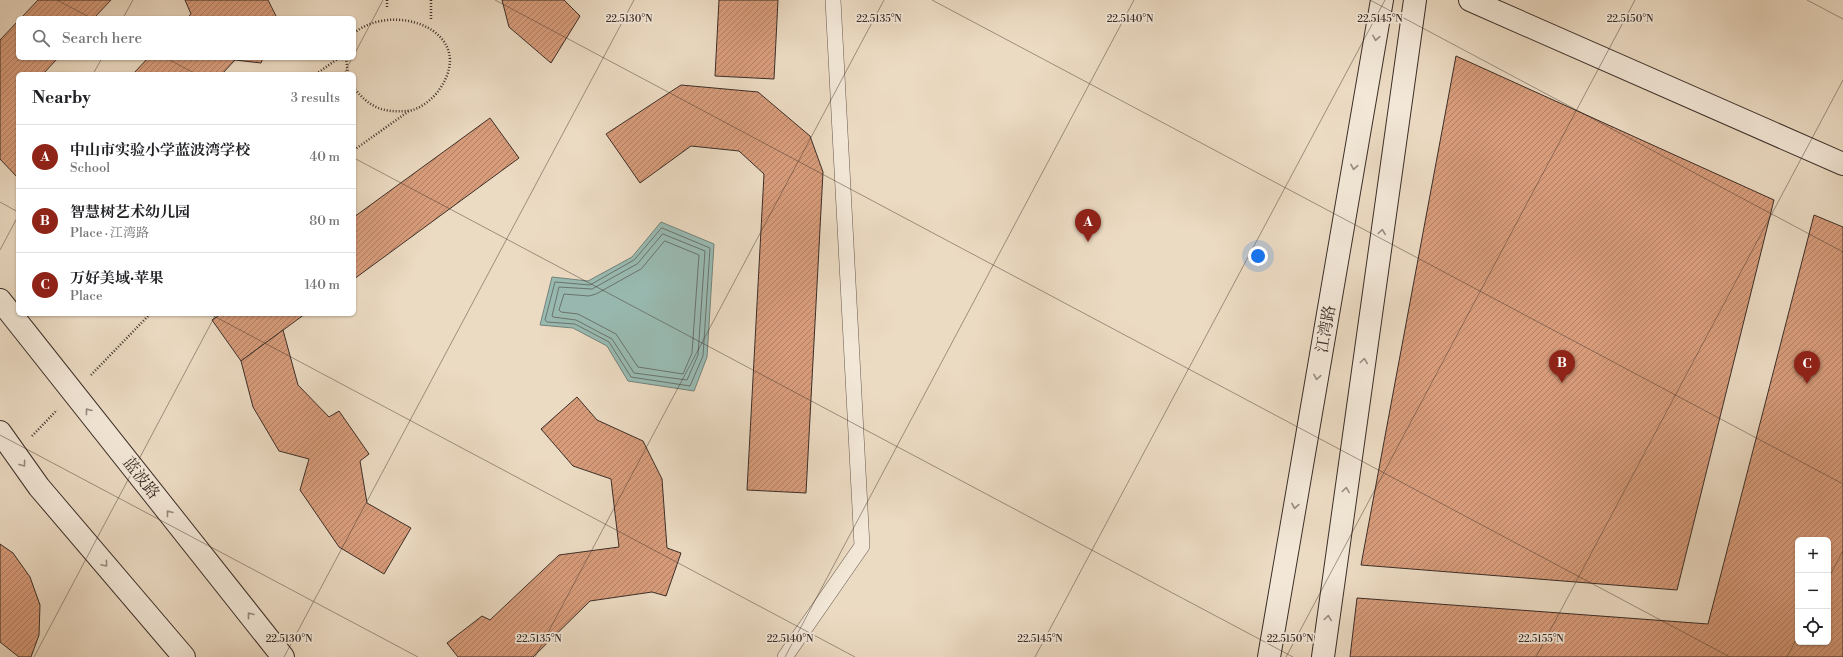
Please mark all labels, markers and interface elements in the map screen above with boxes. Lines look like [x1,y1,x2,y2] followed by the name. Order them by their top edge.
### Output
[606,13,653,25] text: 22.5130°N
[856,13,902,25] text: 22.5135°N
[1107,13,1154,25] text: 22.5140°N
[1357,13,1403,25] text: 22.5145°N
[1607,13,1654,25] text: 22.5150°N
[16,16,356,60] search box
[30,27,52,49] icon: search
[62,29,142,48] text: Search here
[1372,35,1381,42] one-way arrow
[32,87,91,109] text: Nearby
[291,90,340,106] text: 3 results
[70,141,250,160] text: 中山市实验小学蓝波湾学校
[40,149,50,165] text: A
[310,149,340,165] text: 40 m
[70,160,110,176] text: School
[1350,163,1359,170] one-way arrow
[70,203,190,222] text: 智慧树艺术幼儿园
[1075,209,1101,242] pin: A
[40,213,50,229] text: B
[309,213,340,229] text: 80 m
[70,225,149,241] text: Place · 江湾路
[1377,229,1386,235] one-way arrow
[1248,246,1268,266] your location
[70,269,164,288] text: 万好美域·苹果
[40,277,50,293] text: C
[304,277,340,293] text: 140 m
[70,288,102,304] text: Place
[1312,304,1340,354] street label: 江湾路
[1549,350,1575,383] pin: B
[1794,351,1820,384] pin: C
[1359,358,1368,364] one-way arrow
[1314,374,1322,381] one-way arrow
[86,409,93,416] one-way arrow
[118,453,164,503] street label: 蓝波路
[18,459,25,466] one-way arrow
[1341,487,1350,493] one-way arrow
[1292,503,1300,509] one-way arrow
[167,511,174,518] one-way arrow
[1795,537,1831,645] map controls
[1795,537,1831,573] button: +
[100,560,107,567] one-way arrow
[1795,573,1831,609] button: −
[1795,609,1831,645] button: locate
[247,613,254,620] one-way arrow
[1323,615,1332,621] one-way arrow
[266,633,313,645] text: 22.5130°N
[516,633,562,645] text: 22.5135°N
[767,633,814,645] text: 22.5140°N
[1017,633,1063,645] text: 22.5145°N
[1267,633,1314,645] text: 22.5150°N
[1518,633,1564,645] text: 22.5155°N

